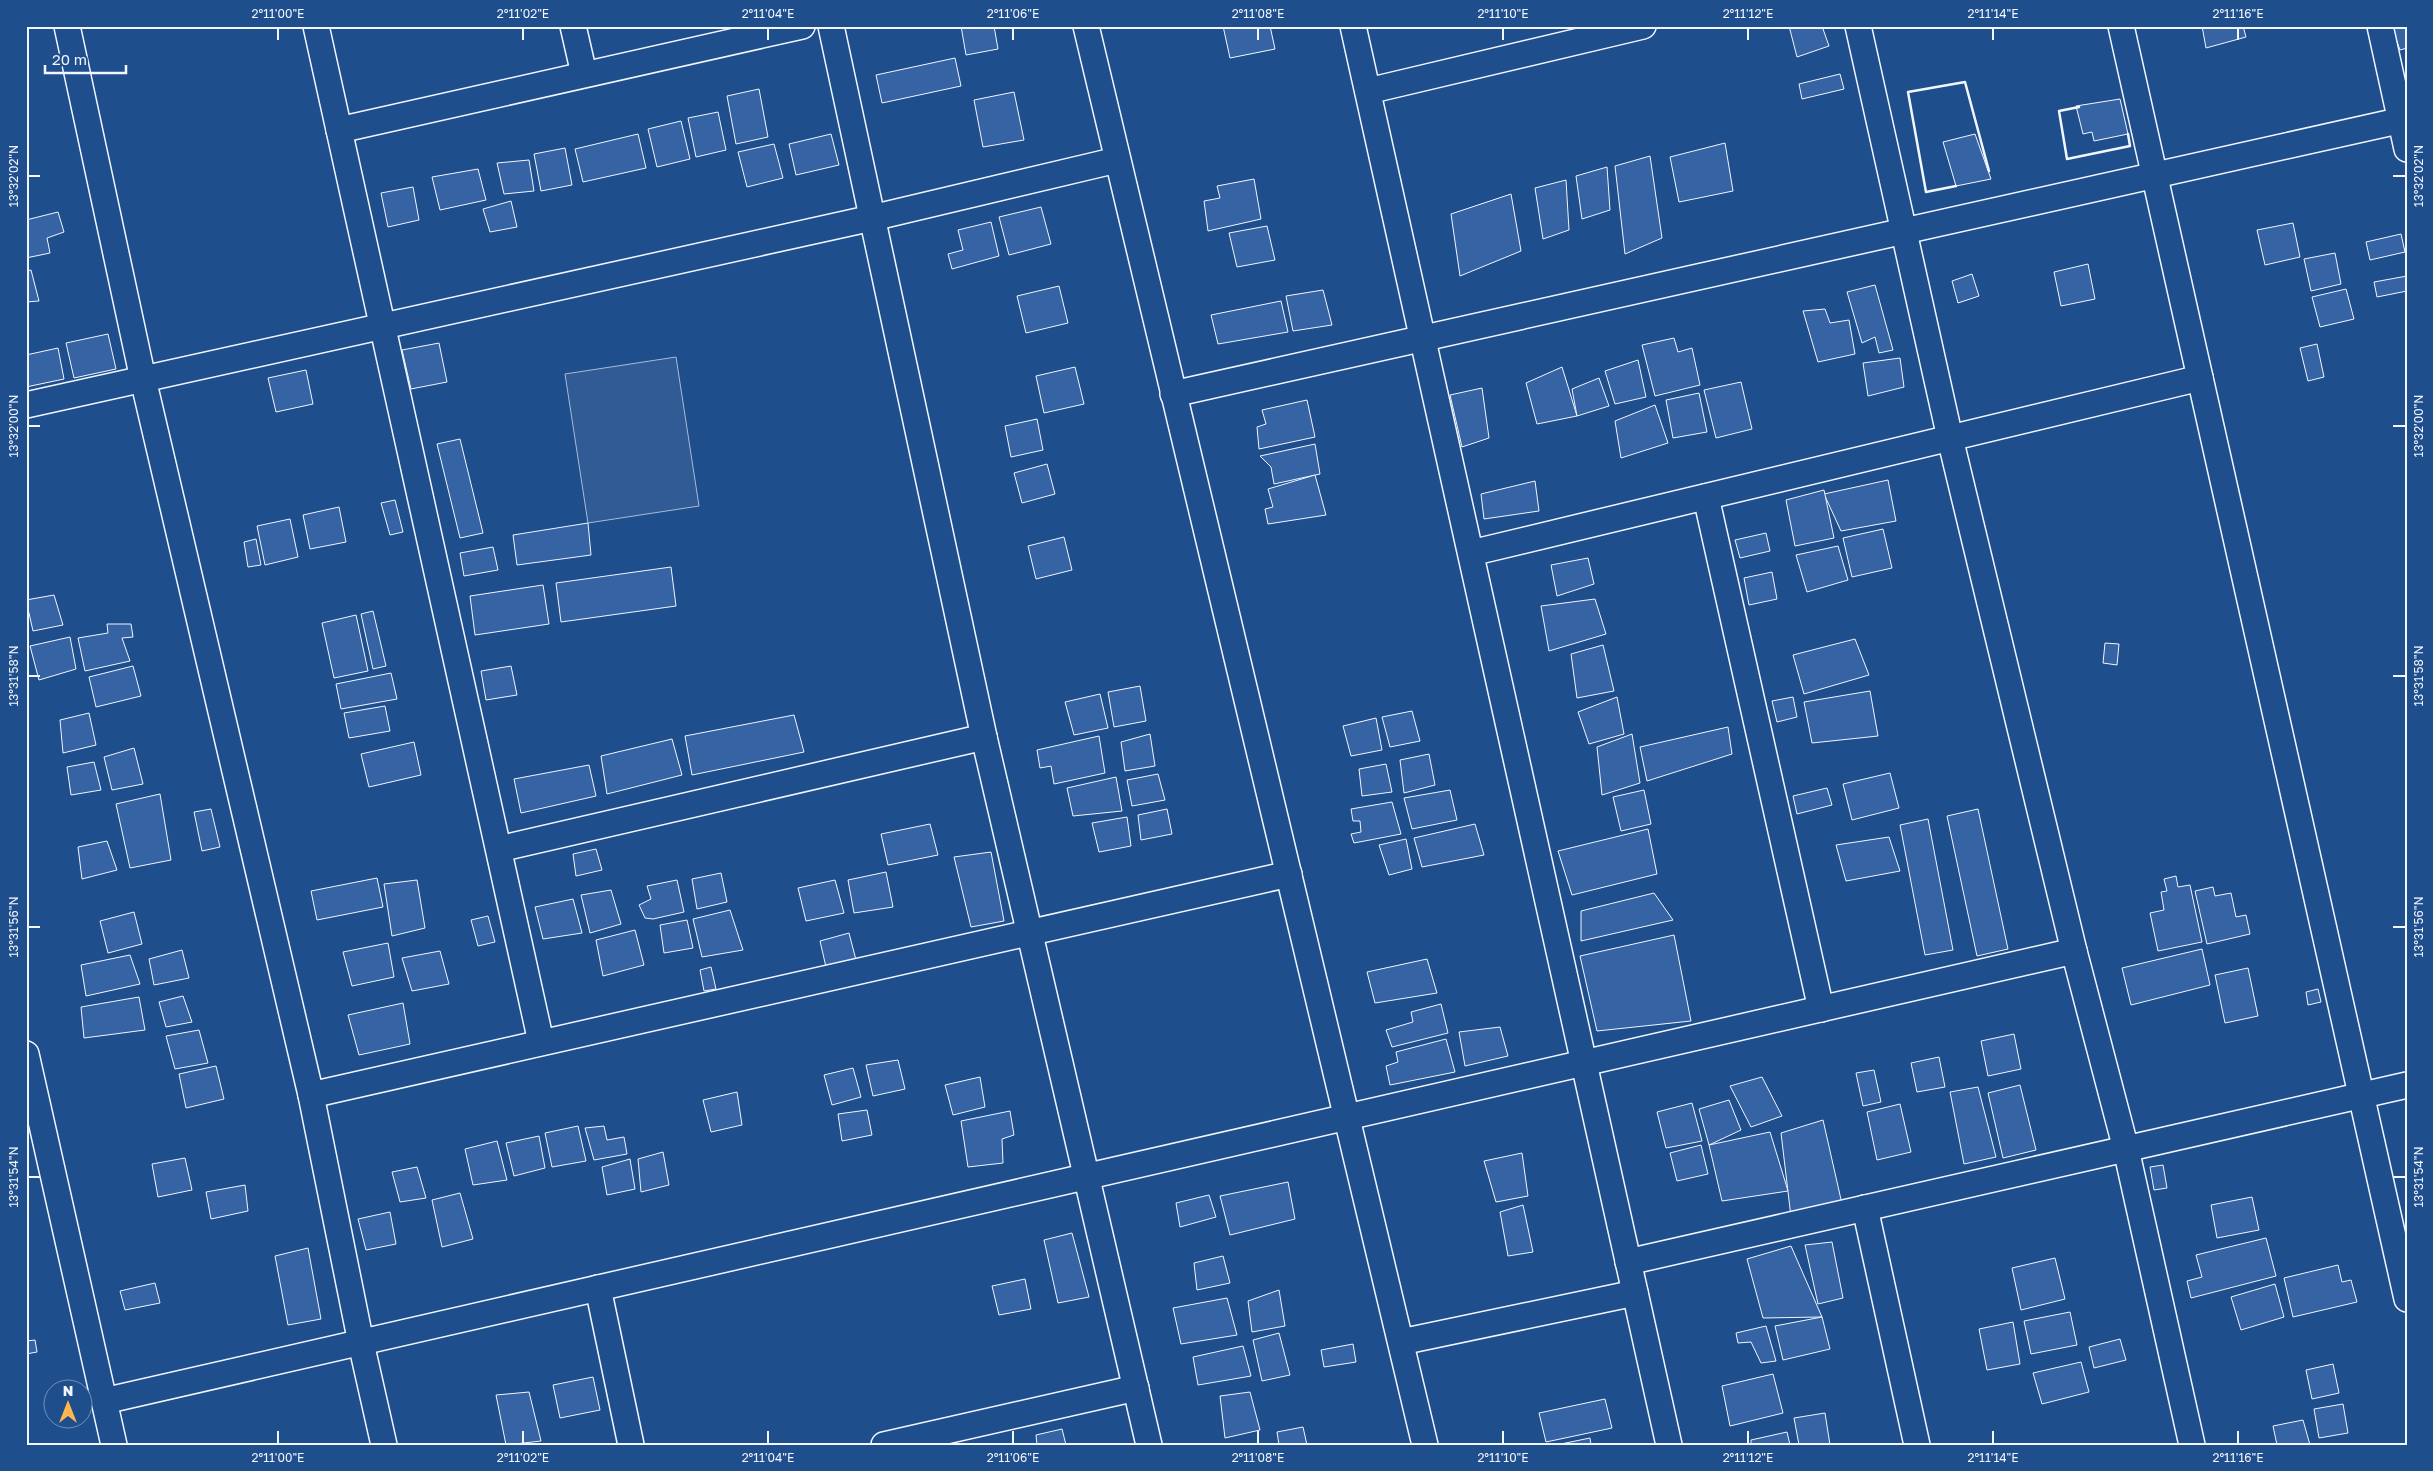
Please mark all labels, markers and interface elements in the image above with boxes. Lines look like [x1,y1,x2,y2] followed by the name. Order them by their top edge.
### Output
[252,6,304,21] text: 2°11'00"E
[497,6,549,21] text: 2°11'02"E
[742,6,794,21] text: 2°11'04"E
[987,6,1039,21] text: 2°11'06"E
[1232,6,1284,21] text: 2°11'08"E
[1477,6,1529,21] text: 2°11'10"E
[1723,6,1773,21] text: 2°11'12"E
[1967,6,2019,21] text: 2°11'14"E
[2212,6,2264,21] text: 2°11'16"E
[45,42,126,74] scale bar
[52,50,87,68] text: 20 m
[6,145,21,207] text: 13°32'02"N
[2411,145,2426,207] text: 13°32'02"N
[6,395,21,457] text: 13°32'00"N
[2411,395,2426,457] text: 13°32'00"N
[6,645,21,707] text: 13°31'58"N
[2411,645,2426,707] text: 13°31'58"N
[6,896,21,958] text: 13°31'56"N
[2411,896,2426,958] text: 13°31'56"N
[6,1146,21,1208] text: 13°31'54"N
[2411,1146,2426,1208] text: 13°31'54"N
[42,1378,92,1428] north arrow
[63,1382,73,1399] text: N
[252,1450,304,1465] text: 2°11'00"E
[497,1450,549,1465] text: 2°11'02"E
[742,1450,794,1465] text: 2°11'04"E
[987,1450,1039,1465] text: 2°11'06"E
[1232,1450,1284,1465] text: 2°11'08"E
[1477,1450,1529,1465] text: 2°11'10"E
[1723,1450,1773,1465] text: 2°11'12"E
[1967,1450,2019,1465] text: 2°11'14"E
[2212,1450,2264,1465] text: 2°11'16"E

